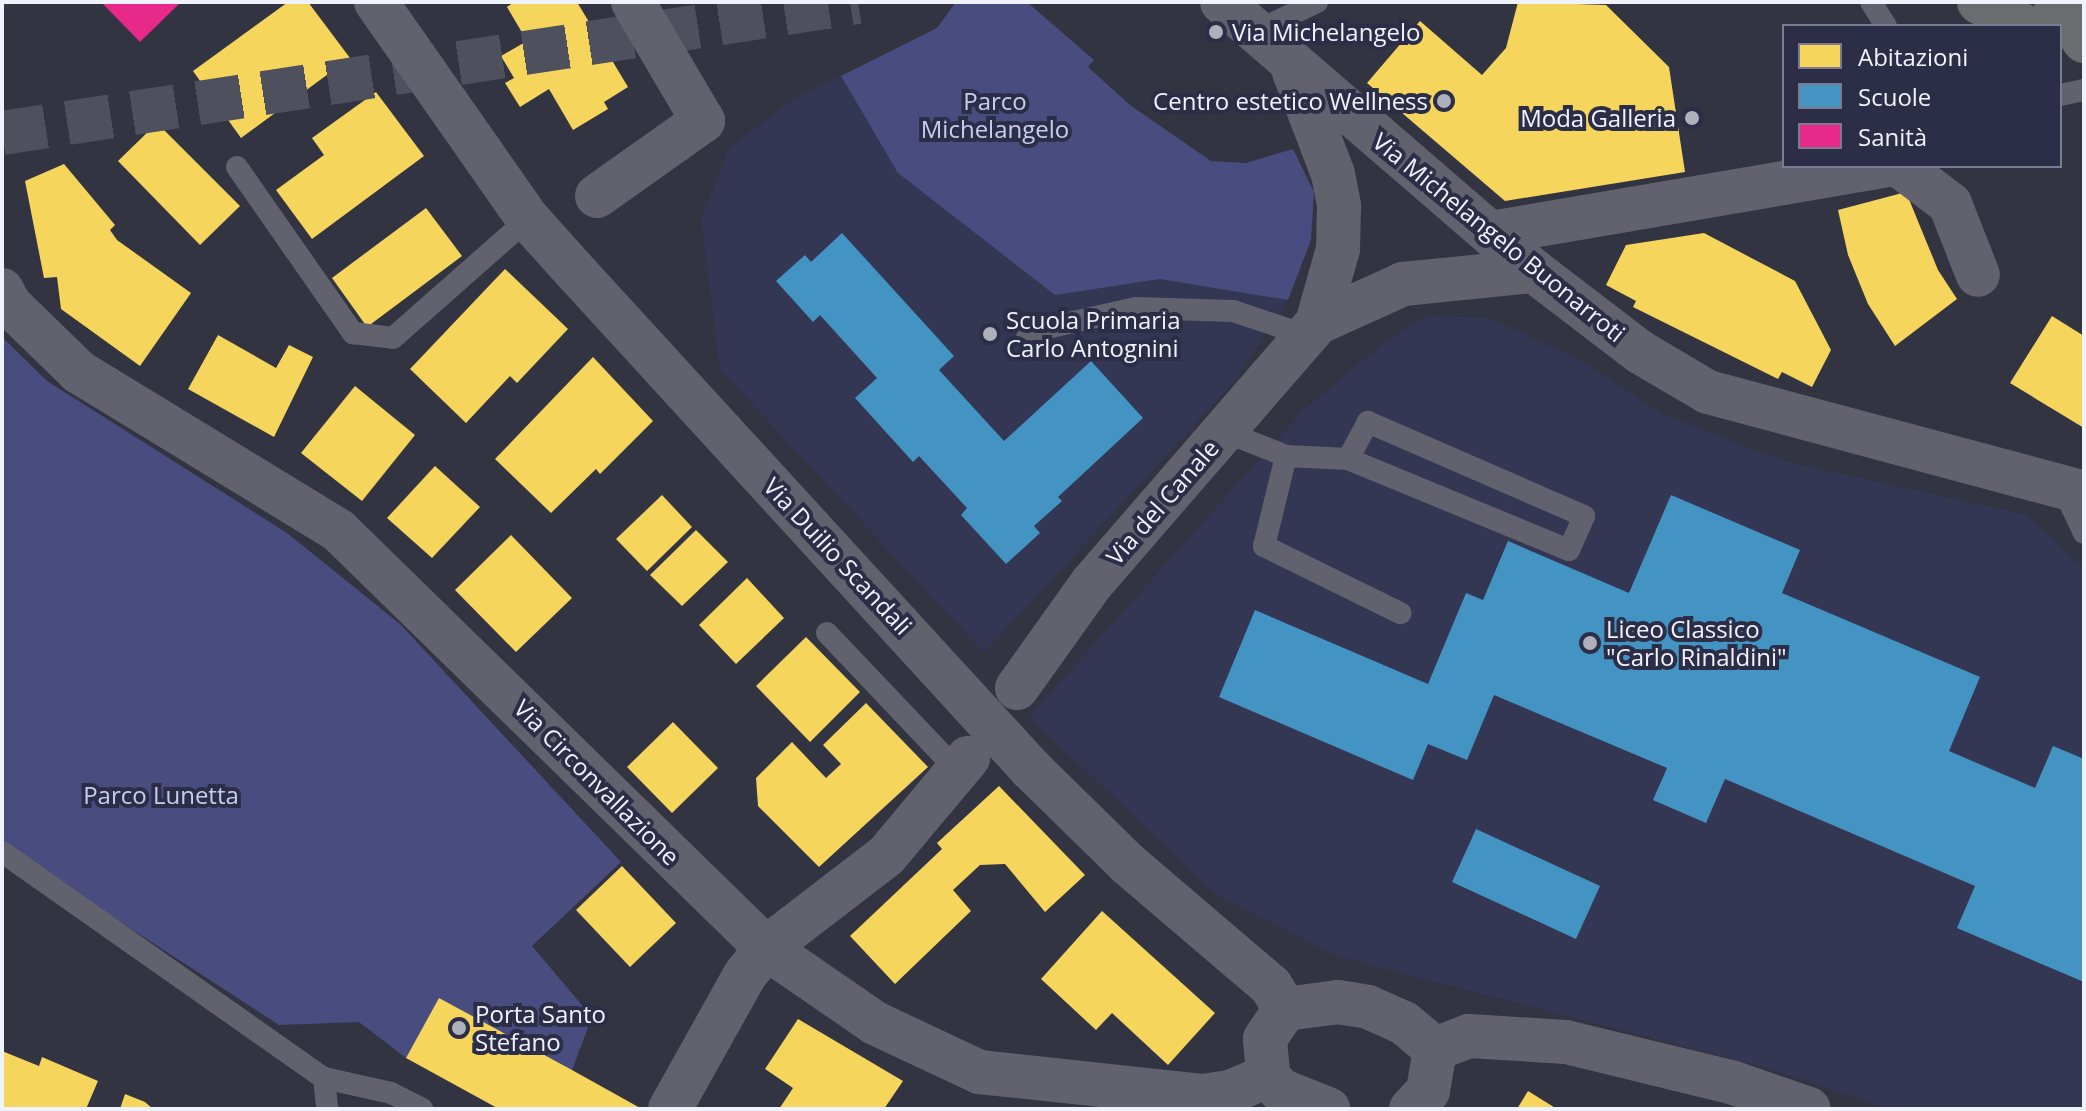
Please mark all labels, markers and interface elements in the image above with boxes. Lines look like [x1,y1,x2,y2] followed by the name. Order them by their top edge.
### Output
[1232,18,1420,46] place label: Via Michelangelo
[1207,23,1225,41] marker: Via Michelangelo
[1782,24,2062,168] legend
[1858,40,1968,73] text: Abitazioni
[1858,80,1931,113] text: Scuole
[921,87,1069,143] park label: Parco Michelangelo
[1153,87,1428,115] place label: Centro estetico Wellness
[1435,92,1453,110] marker: Centro estetico Wellness
[1520,104,1676,132] place label: Moda Galleria
[1683,109,1701,127] marker: Moda Galleria
[1858,120,1927,153] text: Sanità
[1367,126,1631,348] street label: Via Michelangelo Buonarroti
[1006,306,1181,362] place label: Scuola Primaria Carlo Antognini
[981,325,999,343] marker: Scuola Primaria Carlo Antognini
[1100,434,1224,570] street label: Via del Canale
[758,472,918,640] street label: Via Duilio Scandali
[1606,615,1787,671] place label: Liceo Classico "Carlo Rinaldini"
[1581,634,1599,652] marker: Liceo Classico "Carlo Rinaldini"
[508,693,686,871] street label: Via Circonvallazione
[83,781,239,809] park label: Parco Lunetta
[475,1000,606,1056] place label: Porta Santo Stefano
[450,1019,468,1037] marker: Porta Santo Stefano

